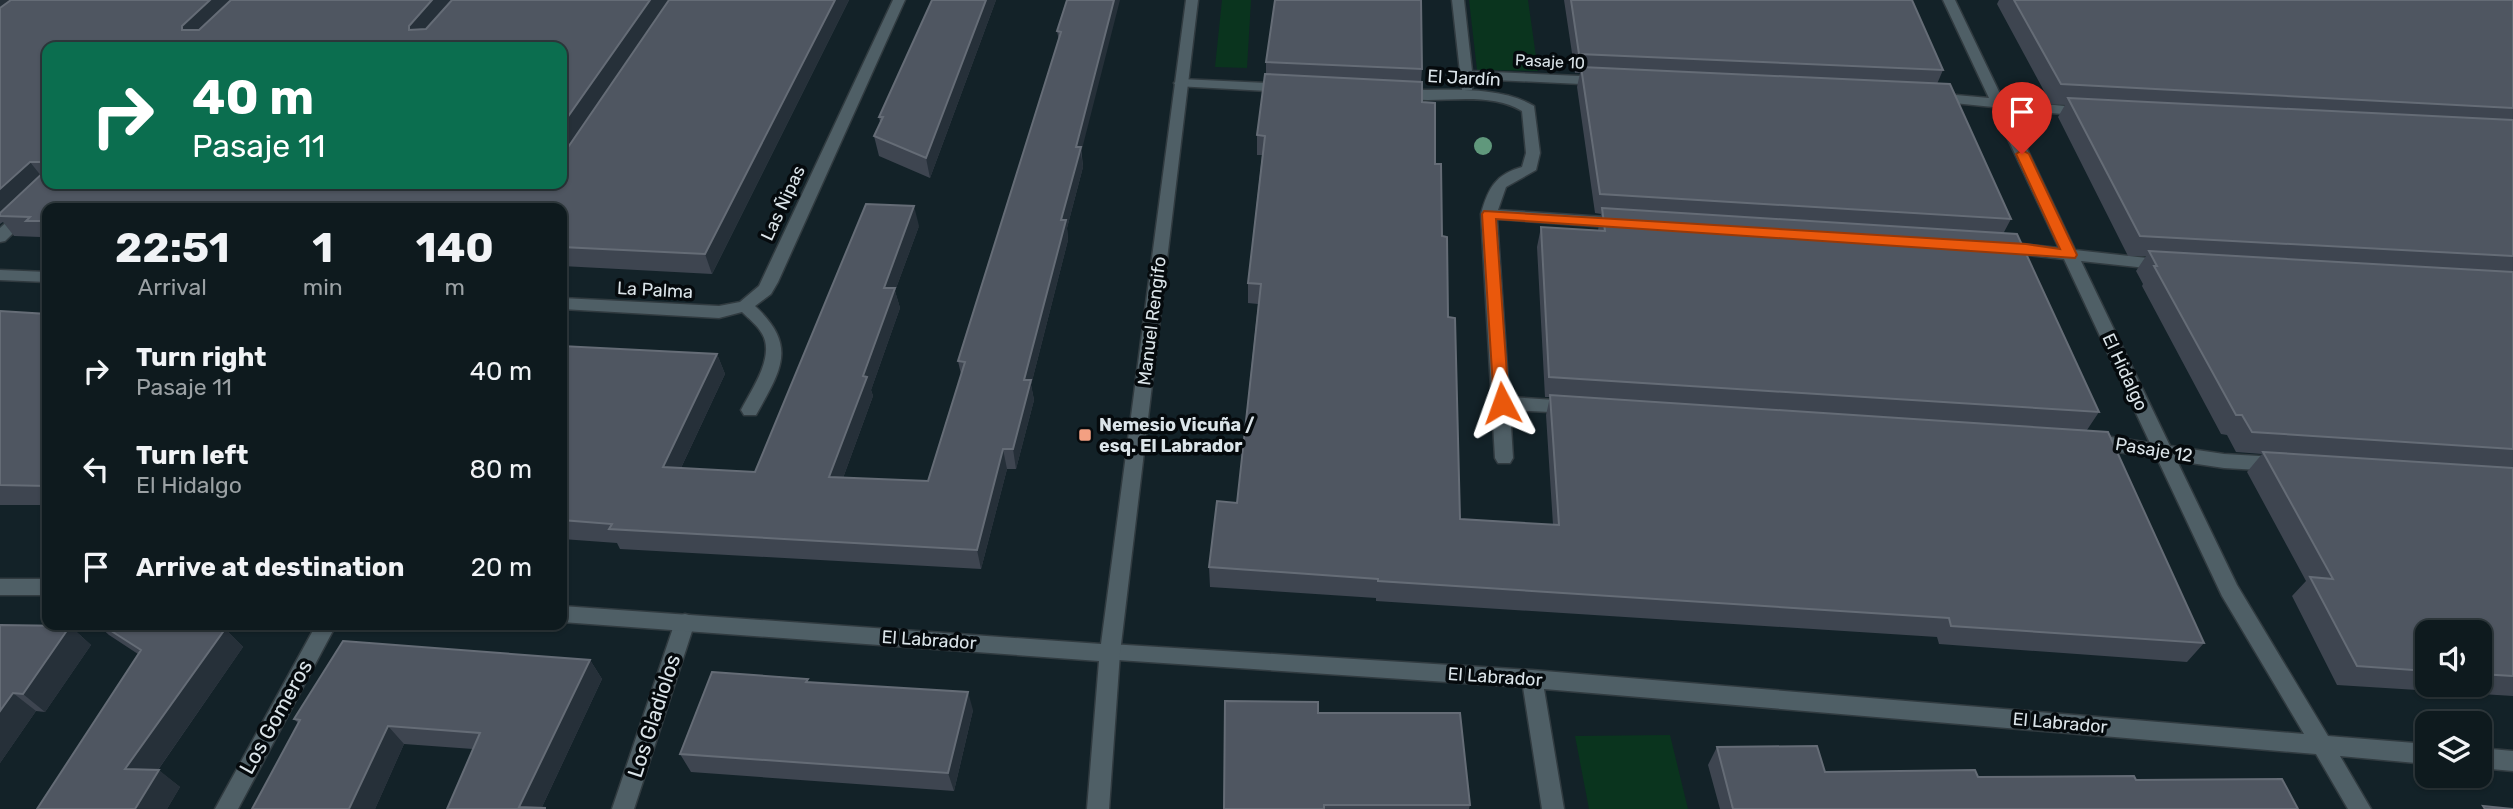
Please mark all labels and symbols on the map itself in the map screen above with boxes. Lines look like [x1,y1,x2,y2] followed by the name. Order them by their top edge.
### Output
[1514,50,1585,73] street label: Pasaje 10
[1427,65,1501,91] street label: El Jardín
[1992,82,2052,154] pin
[756,162,810,244] street label: Las Ñipas
[1133,255,1171,387] street label: Manuel Rengifo
[616,277,694,303] street label: La Palma
[2097,330,2153,414] street label: El Hidalgo
[1465,366,1539,440] position arrow
[1099,414,1255,457] place label: Nemesio Vicuña / esq. El Labrador
[1077,427,1093,443] marker: Nemesio Vicuña / esq. El Labrador
[2114,433,2194,467] street label: Pasaje 12
[881,626,977,654] street label: El Labrador
[622,651,685,781] street label: Los Gladiolos
[234,655,317,778] street label: Los Gomeros
[1447,663,1543,691] street label: El Labrador
[2012,708,2108,738] street label: El Labrador

